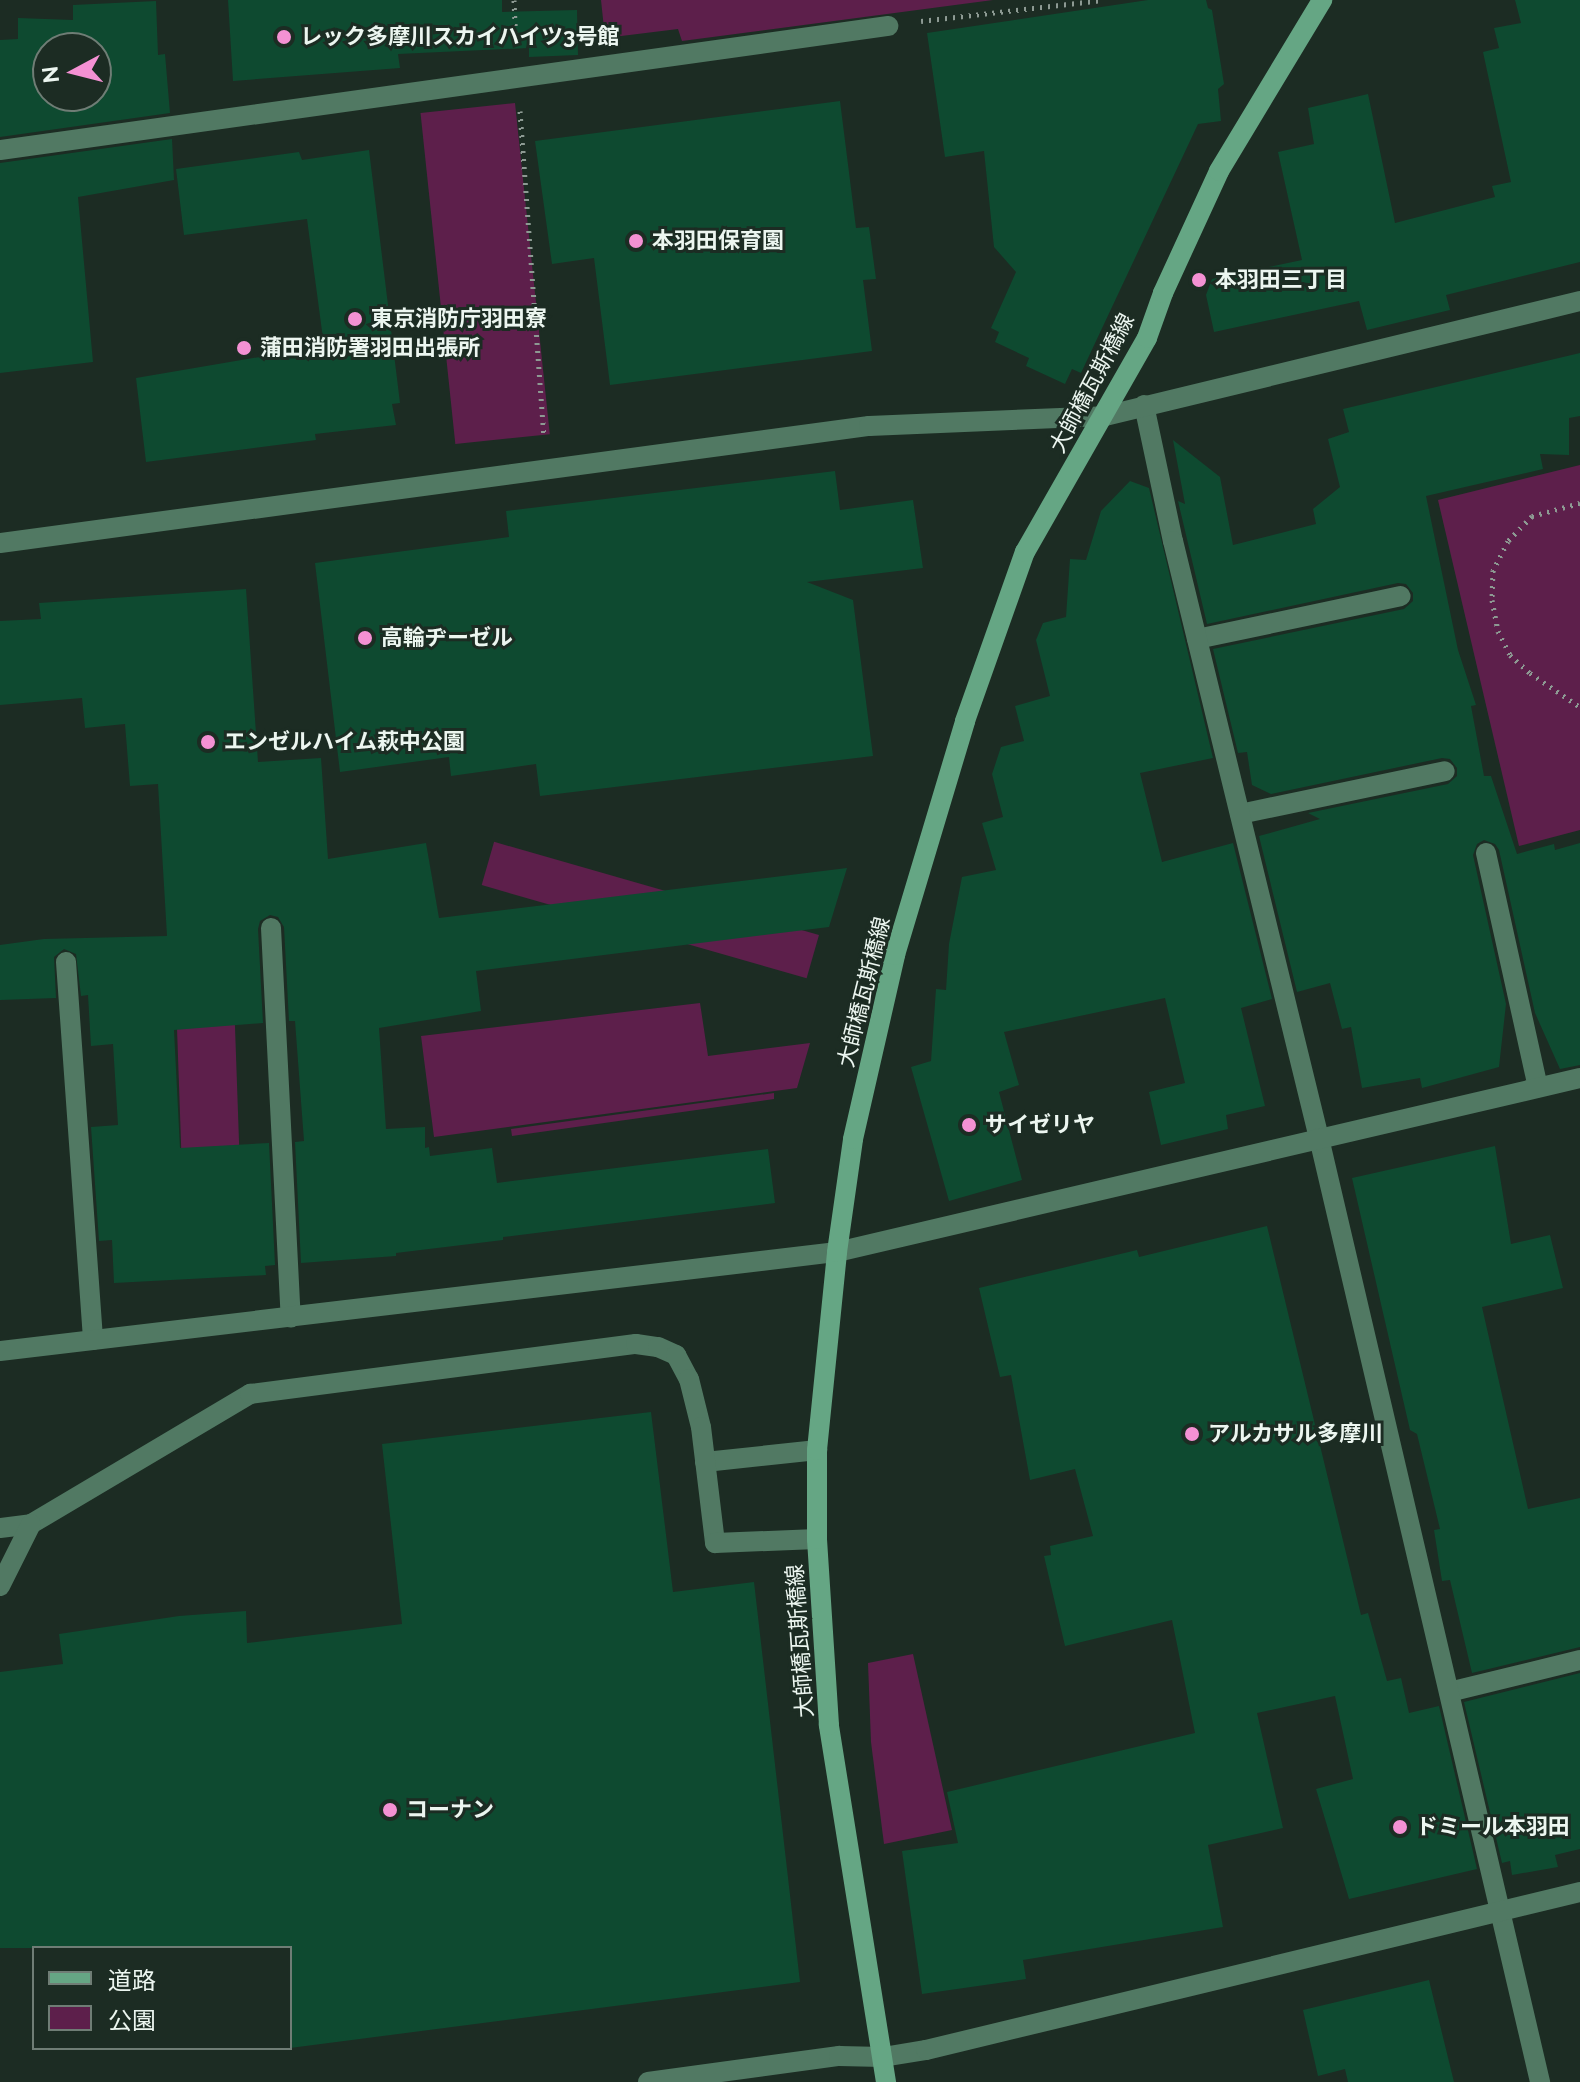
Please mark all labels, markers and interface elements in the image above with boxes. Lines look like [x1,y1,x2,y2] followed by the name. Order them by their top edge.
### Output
[300,24,620,50] place label: レック多摩川スカイハイツ3号館
[275,28,293,46] marker: レック多摩川スカイハイツ3号館
[32,32,112,112] north arrow
[36,65,64,85] text: N
[652,228,784,254] place label: 本羽田保育園
[627,232,645,250] marker: 本羽田保育園
[1215,267,1347,293] place label: 本羽田三丁目
[1190,271,1208,289] marker: 本羽田三丁目
[371,306,547,332] place label: 東京消防庁羽田寮
[1044,309,1140,457] street label: 大師橋瓦斯橋線
[346,310,364,328] marker: 東京消防庁羽田寮
[260,335,480,361] place label: 蒲田消防署羽田出張所
[235,339,253,357] marker: 蒲田消防署羽田出張所
[381,625,513,651] place label: 高輪ヂーゼル
[356,629,374,647] marker: 高輪ヂーゼル
[224,729,466,755] place label: エンゼルハイム萩中公園
[199,733,217,751] marker: エンゼルハイム萩中公園
[833,914,895,1070] street label: 大師橋瓦斯橋線
[985,1112,1095,1138] place label: サイゼリヤ
[960,1116,978,1134] marker: サイゼリヤ
[1208,1421,1384,1447] place label: アルカサル多摩川
[1183,1425,1201,1443] marker: アルカサル多摩川
[781,1563,819,1719] street label: 大師橋瓦斯橋線
[406,1797,494,1823] place label: コーナン
[381,1801,399,1819] marker: コーナン
[1416,1814,1570,1840] place label: ドミール本羽田
[1391,1818,1409,1836] marker: ドミール本羽田
[32,1946,292,2050] legend
[108,1966,156,1995] text: 道路
[108,2006,156,2035] text: 公園

